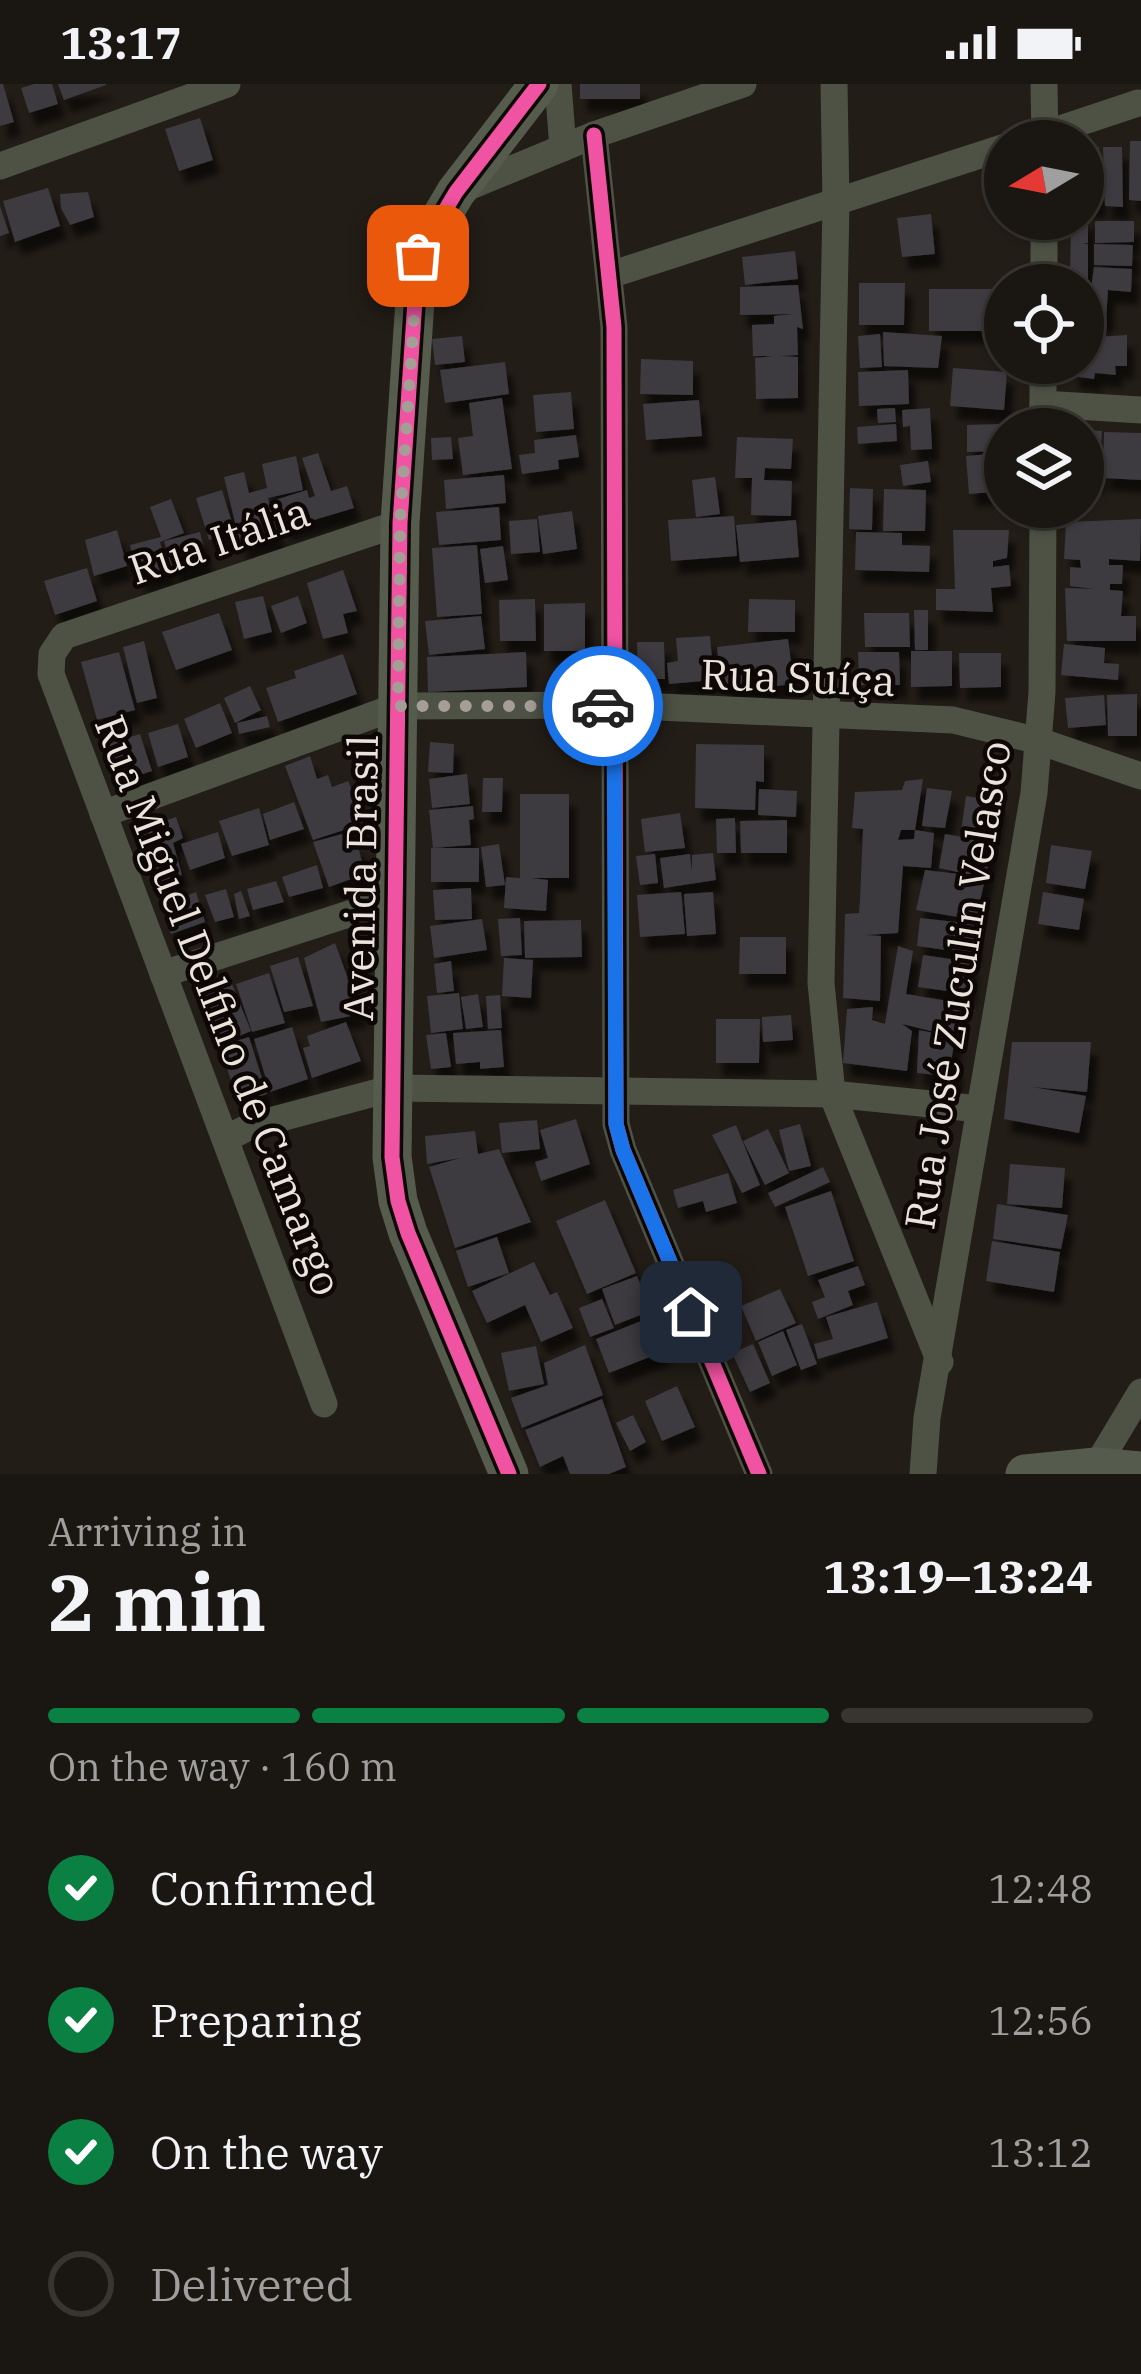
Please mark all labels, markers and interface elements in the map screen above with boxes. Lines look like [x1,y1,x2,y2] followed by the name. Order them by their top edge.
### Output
[60,13,182,71] text: 13:17
[984,120,1104,240] north arrow
[984,120,1104,528] map controls
[367,205,469,307] pin
[385,223,451,289] icon: bag
[984,264,1104,384] button: locate
[984,408,1104,528] button: layers
[121,483,317,597] street label: Rua Itália
[543,646,663,766] courier
[700,646,896,708] street label: Rua Suíça
[570,673,636,739] icon: car
[83,707,355,1303] street label: Rua Miguel Delfino de Camargo
[330,734,390,1022] street label: Avenida Brasil
[891,737,1023,1233] street label: Rua José Zuculin Velasco
[640,1261,742,1363] pin
[658,1279,724,1345] icon: home
[48,1506,247,1557] text: Arriving in
[823,1547,1093,1605] text: 13:19–13:24
[48,1551,266,1652] text: 2 min
[48,1741,397,1792] text: On the way · 160 m
[48,1855,114,1921] icon: check
[150,1859,376,1917] text: Confirmed
[988,1863,1093,1914] text: 12:48
[48,1987,114,2053] icon: check
[150,1991,362,2049] text: Preparing
[988,1995,1093,2046] text: 12:56
[48,2119,114,2185] icon: check
[150,2123,383,2181] text: On the way
[988,2127,1093,2178] text: 13:12
[150,2255,353,2313] text: Delivered

